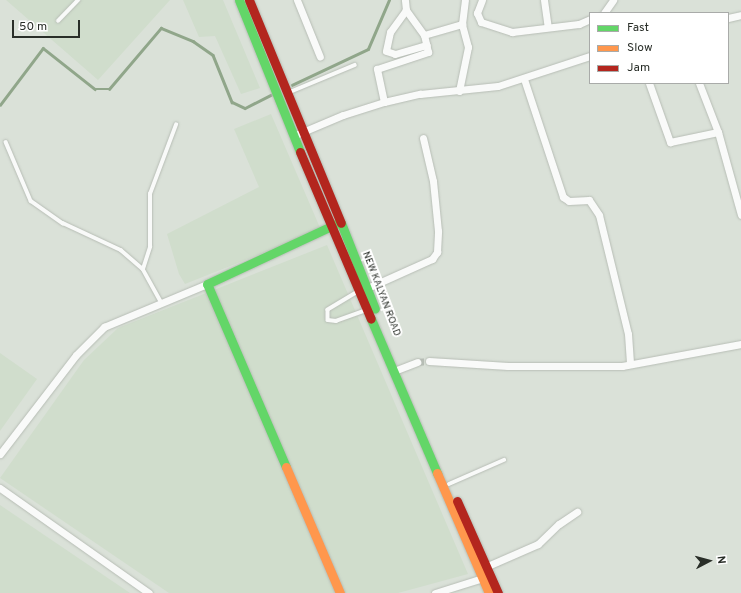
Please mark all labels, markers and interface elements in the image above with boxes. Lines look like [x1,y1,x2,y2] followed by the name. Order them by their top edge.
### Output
[14,12,82,38] scale bar
[589,12,729,84] legend
[19,19,47,35] text: 50 m
[627,20,649,36] text: Fast
[627,40,653,56] text: Slow
[627,60,650,76] text: Jam
[359,250,403,338] street label: NEW KALYAN ROAD
[689,541,729,581] north arrow
[714,555,728,564] text: N

